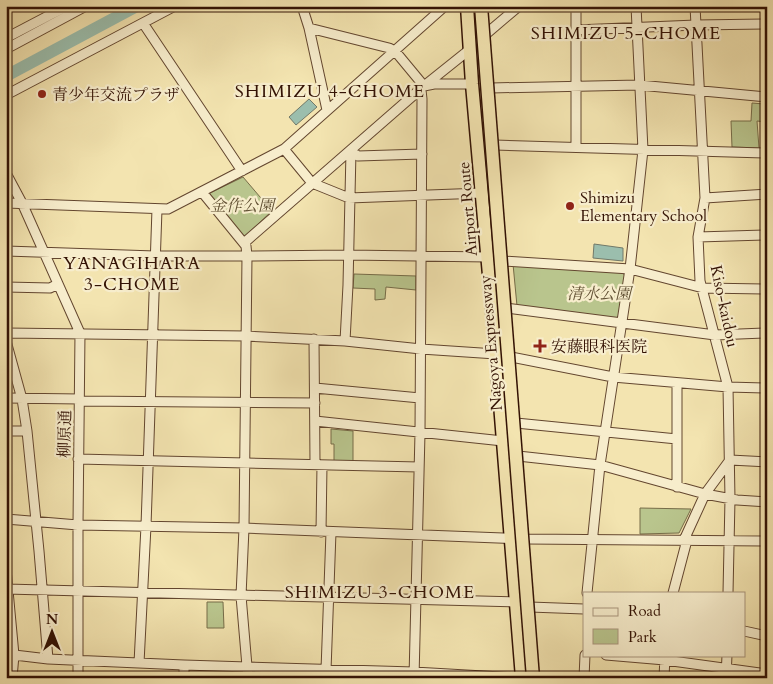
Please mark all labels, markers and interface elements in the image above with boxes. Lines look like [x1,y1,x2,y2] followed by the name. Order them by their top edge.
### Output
[531,21,721,46] district label: SHIMIZU 5-CHOME
[235,79,425,104] district label: SHIMIZU 4-CHOME
[52,84,180,106] place label: 青少年交流プラザ
[36,88,48,100] marker: 青少年交流プラザ
[453,161,483,257] street label: Airport Route
[580,187,707,227] place label: Shimizu Elementary School
[210,195,277,217] park label: 金作公園
[564,200,576,212] marker: Shimizu Elementary School
[63,251,201,297] district label: YANAGIHARA 3-CHOME
[705,263,744,350] street label: Kiso-kaidou
[474,274,508,412] street label: Nagoya Expressway
[567,283,634,305] park label: 清水公園
[551,336,647,358] place label: 安藤眼科医院
[533,339,547,353] marker: 安藤眼科医院
[54,410,76,458] street label: 柳原通
[285,580,475,605] district label: SHIMIZU 3-CHOME
[583,592,746,656] legend
[628,601,661,621] text: Road
[28,606,78,656] north arrow
[46,610,58,629] text: N
[628,627,657,647] text: Park

